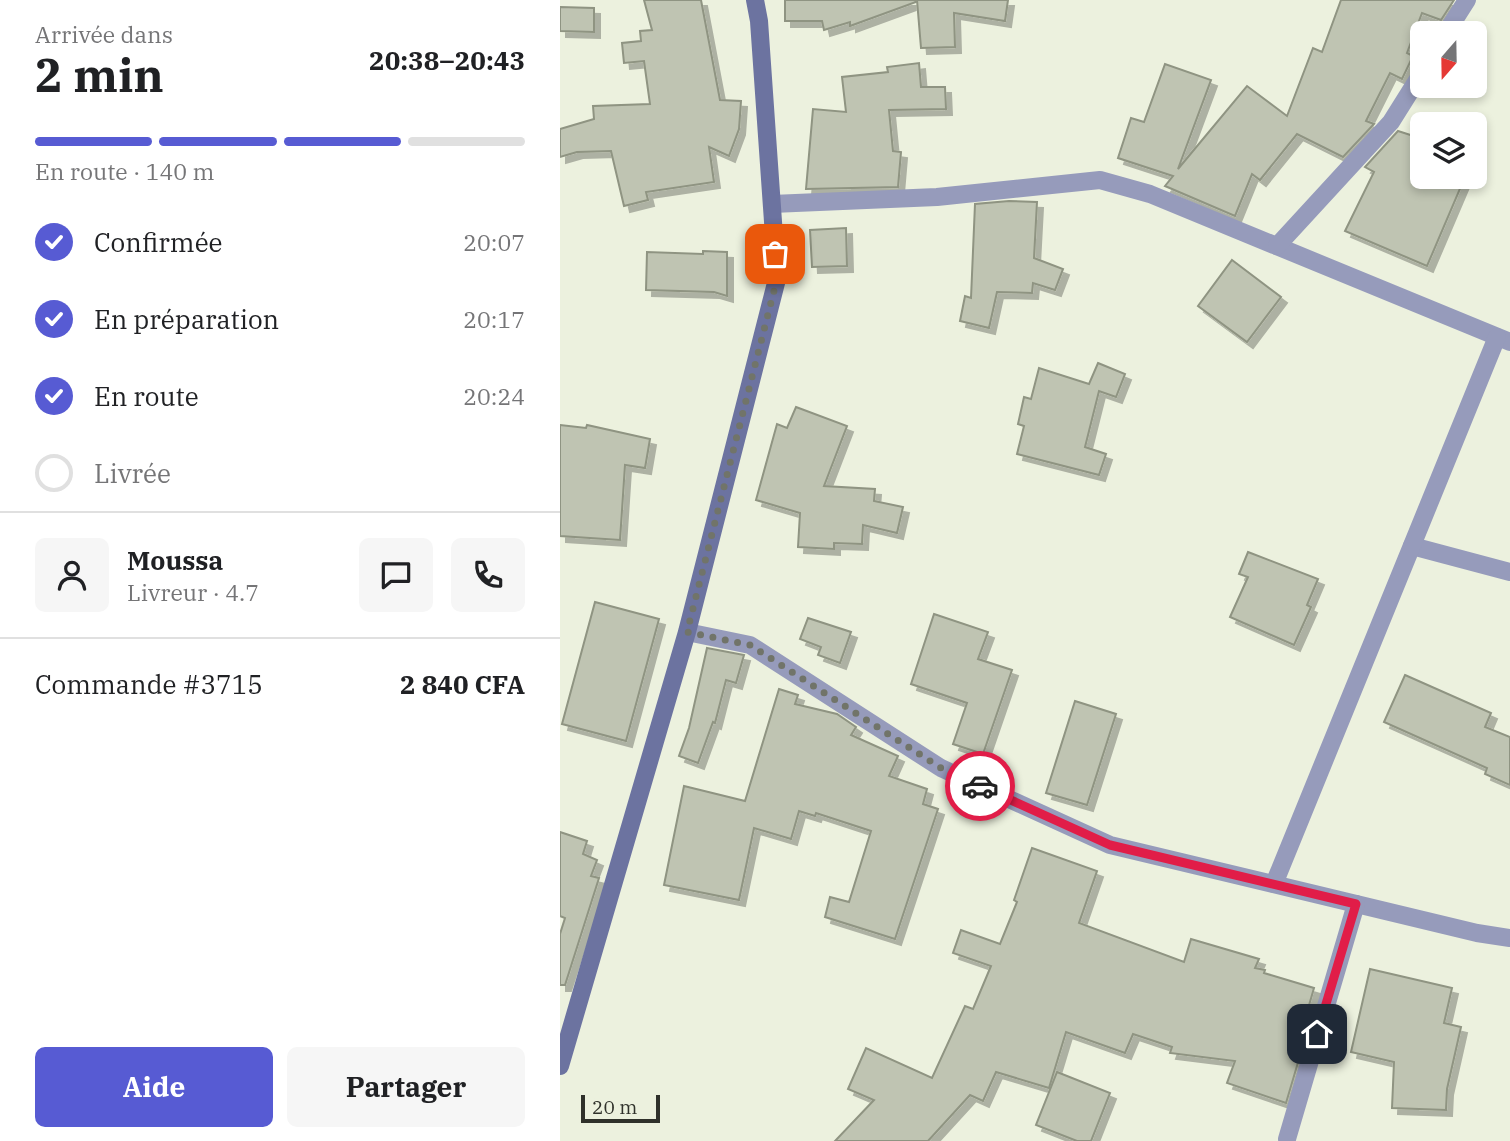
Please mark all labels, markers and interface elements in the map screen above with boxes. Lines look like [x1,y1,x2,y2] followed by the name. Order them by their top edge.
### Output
[35,19,173,49] text: Arrivée dans
[1410,21,1488,98] north arrow
[1410,21,1487,189] map controls
[369,43,525,77] text: 20:38–20:43
[35,45,164,105] text: 2 min
[1410,112,1487,189] button: layers
[35,156,214,186] text: En route · 140 m
[35,223,73,261] icon: check
[745,224,805,284] pin
[94,225,223,259] text: Confirmée
[463,227,525,257] text: 20:07
[756,235,794,273] icon: bag
[35,300,73,338] icon: check
[94,302,279,336] text: En préparation
[463,304,525,334] text: 20:17
[35,377,73,415] icon: check
[94,379,199,413] text: En route
[463,381,525,411] text: 20:24
[94,456,171,490] text: Livrée
[35,538,109,612] button: person
[359,538,433,612] button: chat
[451,538,525,612] button: phone
[127,543,223,577] text: Moussa
[127,577,259,607] text: Livreur · 4.7
[35,667,263,701] text: Commande #3715
[400,667,525,701] text: 2 840 CFA
[945,751,1015,821] courier
[961,767,999,805] icon: car
[1287,1004,1347,1064] pin
[1298,1015,1336,1053] icon: home
[35,1047,273,1127] button: Aide
[287,1047,525,1127] button: Partager
[581,1092,660,1124] scale bar
[592,1095,637,1119] text: 20 m

